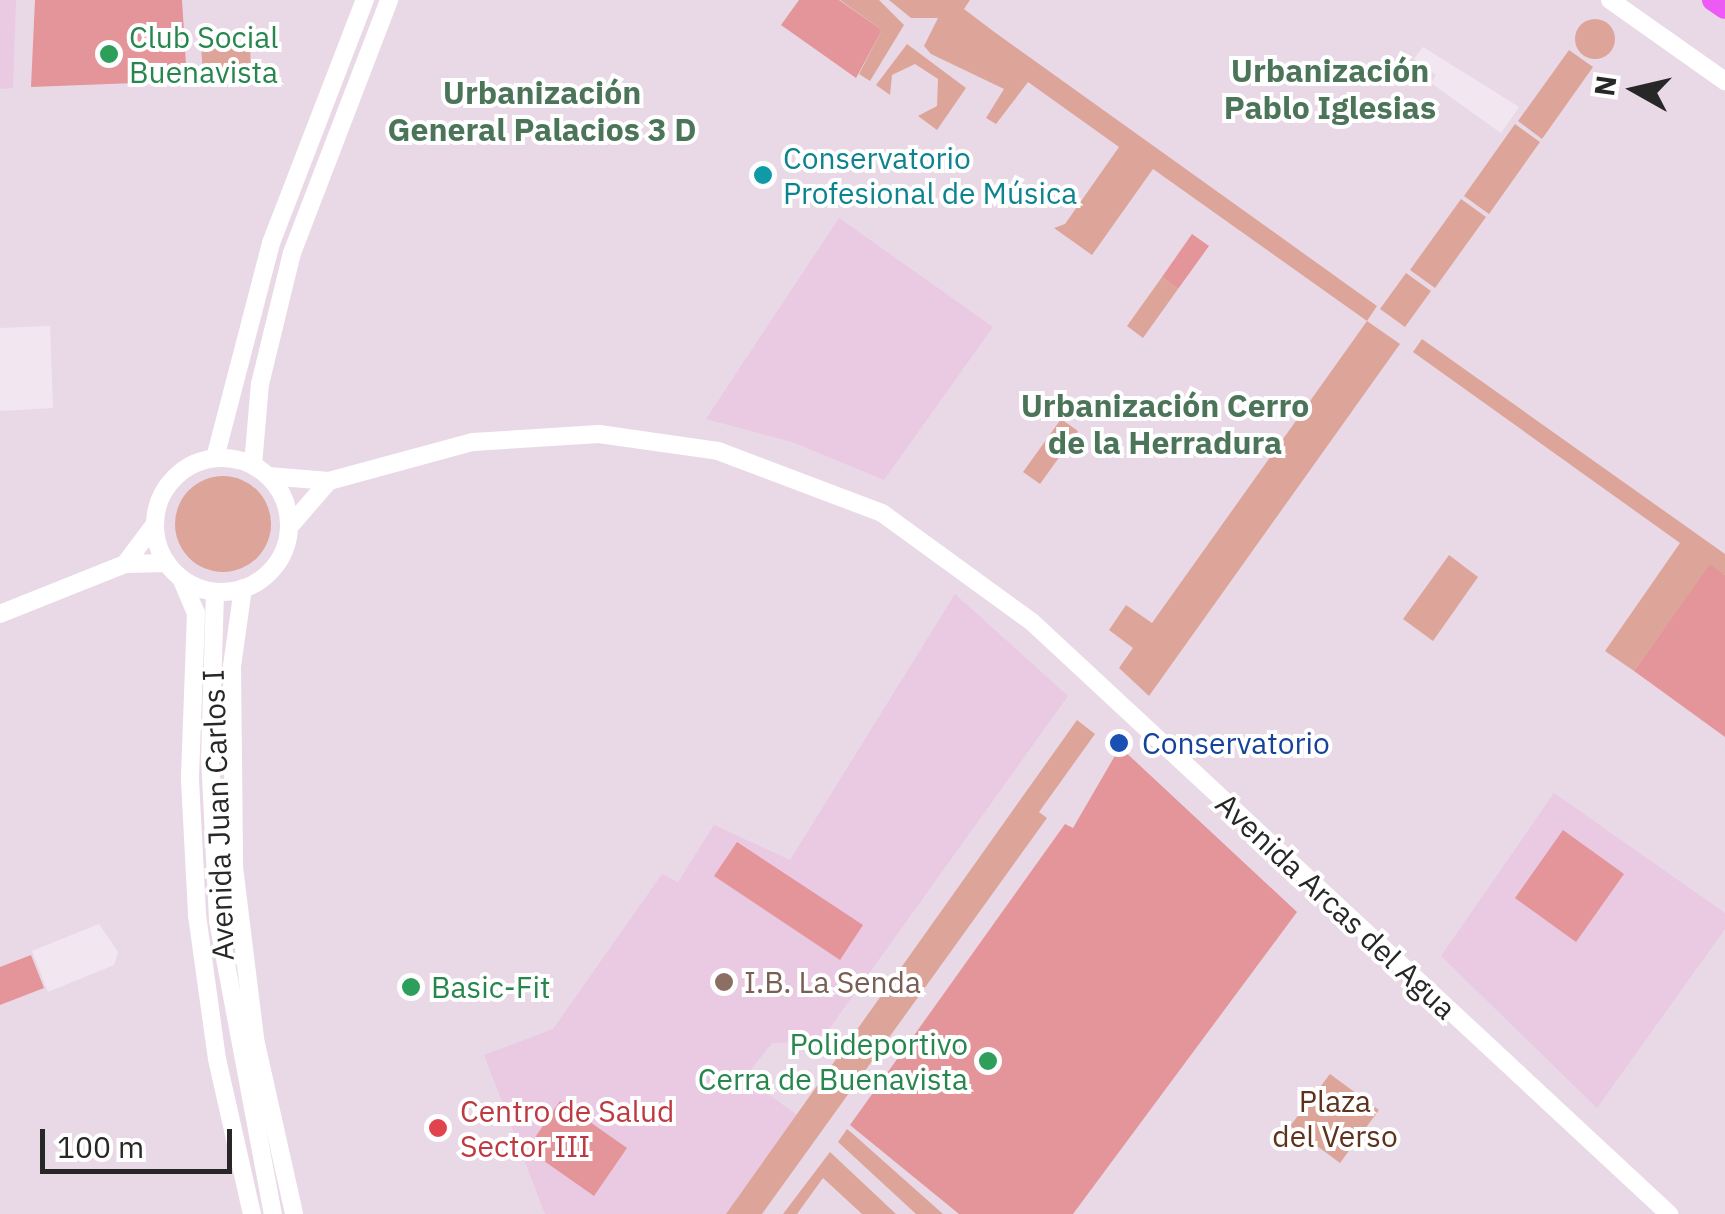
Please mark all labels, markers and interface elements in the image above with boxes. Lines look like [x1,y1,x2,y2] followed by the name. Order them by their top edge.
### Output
[129,19,278,90] place label: Club Social Buenavista
[1585,40,1685,140] north arrow
[98,43,120,65] marker: Club Social Buenavista
[1224,52,1436,127] district label: Urbanización Pablo Iglesias
[1585,73,1625,98] text: N
[387,74,697,149] district label: Urbanización General Palacios 3 D
[783,140,1077,210] place label: Conservatorio Profesional de Música
[752,164,774,186] marker: Conservatorio Profesional de Música
[1021,387,1309,462] district label: Urbanización Cerro de la Herradura
[195,669,241,961] street label: Avenida Juan Carlos I
[1142,725,1330,761] place label: Conservatorio
[1106,730,1132,756] marker: Conservatorio
[1209,786,1463,1026] street label: Avenida Arcas del Agua
[744,964,921,1000] place label: I.B. La Senda
[431,969,551,1005] place label: Basic-Fit
[713,971,735,993] marker: I.B. La Senda
[400,976,422,998] marker: Basic-Fit
[698,1026,968,1096] place label: Polideportivo Cerra de Buenavista
[977,1050,999,1072] marker: Polideportivo Cerra de Buenavista
[1272,1083,1398,1154] park label: Plaza del Verso
[460,1093,674,1164] place label: Centro de Salud Sector III
[45,1109,238,1171] scale bar
[425,1115,451,1141] marker: Centro de Salud Sector III
[57,1127,144,1166] text: 100 m

